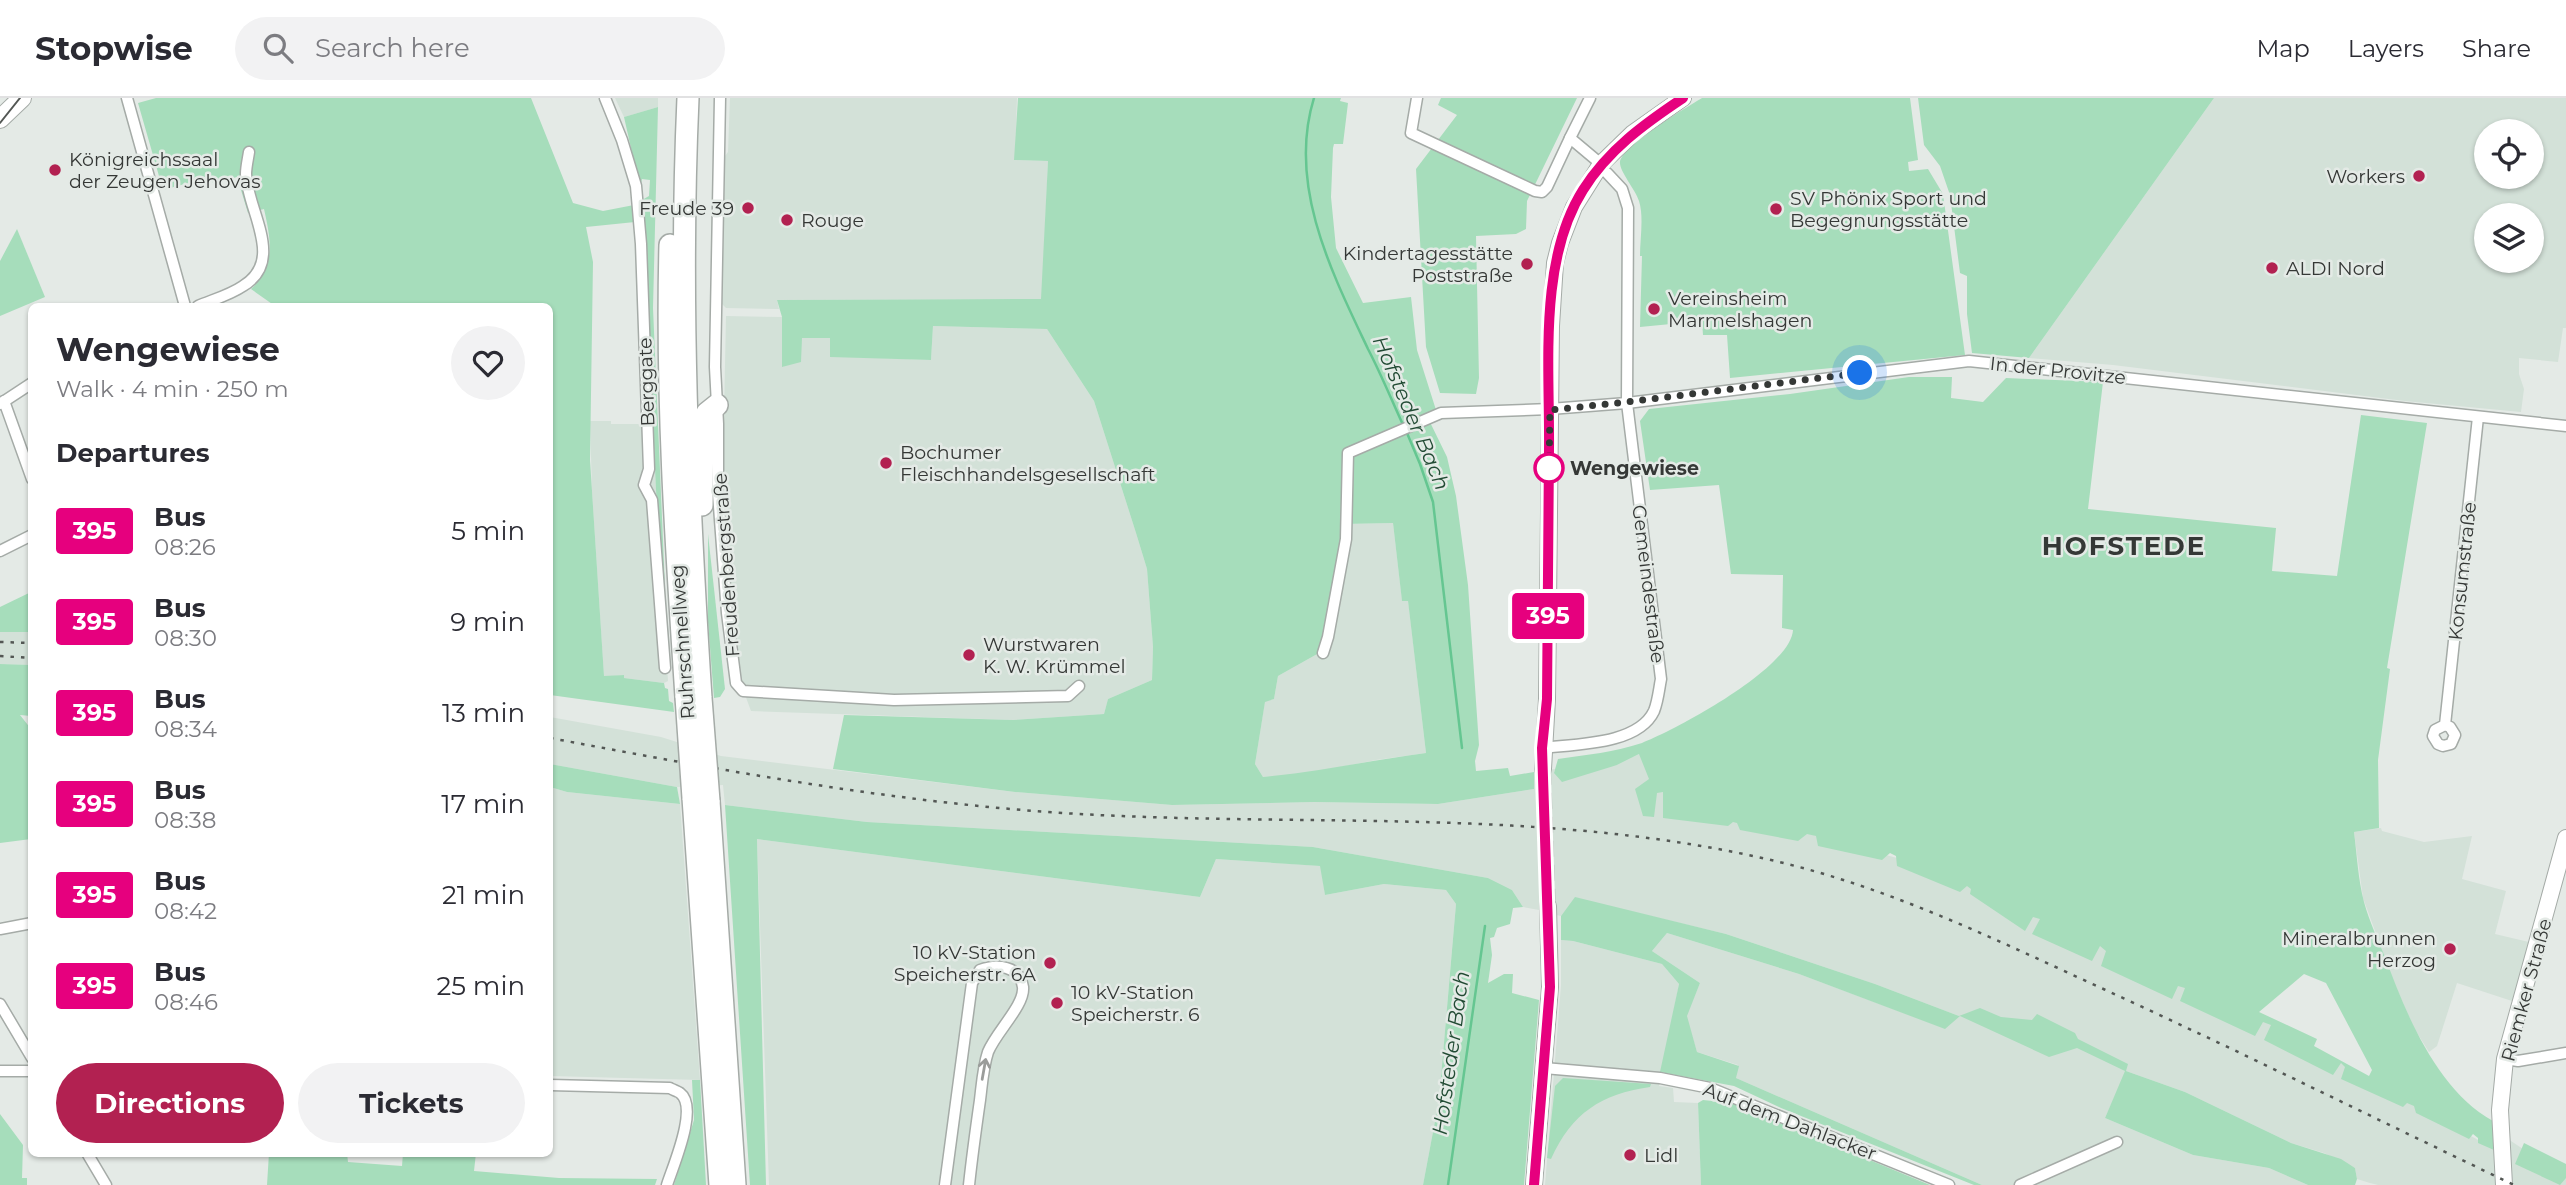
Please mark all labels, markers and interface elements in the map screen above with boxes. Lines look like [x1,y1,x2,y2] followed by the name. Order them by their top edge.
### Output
[235,17,725,80] search box
[35,28,193,68] text: Stopwise
[259,29,297,67] icon: search
[315,32,470,64] text: Search here
[2256,34,2310,63] text: Map
[2348,34,2424,63] text: Layers
[2462,34,2531,63] text: Share
[2474,119,2544,273] map controls
[2474,119,2544,189] button: locate
[69,148,260,193] place label: Königreichssaal der Zeugen Jehovas
[47,162,63,178] marker: Königreichssaal der Zeugen Jehovas
[2326,165,2405,188] place label: Workers
[2411,168,2427,184] marker: Workers
[1790,187,1987,232] place label: SV Phönix Sport und Begegnungsstätte
[639,197,734,220] place label: Freude 39
[740,200,756,216] marker: Freude 39
[1768,201,1784,217] marker: SV Phönix Sport und Begegnungsstätte
[2474,203,2544,273] button: layers
[801,209,864,232] place label: Rouge
[779,212,795,228] marker: Rouge
[1343,242,1513,287] place label: Kindertagesstätte Poststraße
[1519,256,1535,272] marker: Kindertagesstätte Poststraße
[2286,257,2385,280] place label: ALDI Nord
[2264,260,2280,276] marker: ALDI Nord
[1668,287,1812,332] place label: Vereinsheim Marmelshagen
[1646,301,1662,317] marker: Vereinsheim Marmelshagen
[451,326,525,400] button: heart
[56,329,280,369] text: Wengewiese
[1368,332,1455,494] water label: Hofsteder Bach
[633,337,660,427] street label: Berggate
[1989,352,2127,389] street label: In der Provitze
[1842,355,1877,390] your location
[56,375,289,403] text: Walk · 4 min · 250 m
[56,437,210,469] text: Departures
[900,441,1156,486] place label: Bochumer Fleischhandelsgesellschaft
[1534,453,1564,483] marker: Wengewiese
[878,455,894,471] marker: Bochumer Fleischhandelsgesellschaft
[1570,457,1699,480] place label: Wengewiese
[709,472,744,658] street label: Freudenbergstraße
[154,501,206,533] text: Bus
[2444,501,2481,641] street label: Konsumstraße
[1627,504,1670,665] street label: Gemeindestraße
[451,515,525,547] text: 5 min
[73,516,116,545] text: 395
[2042,530,2206,562] district label: HOFSTEDE
[154,533,216,561] text: 08:26
[666,564,699,720] street label: Ruhrschnellweg
[154,592,206,624] text: Bus
[1508,593,1588,639] line badge: 395
[1526,601,1570,630] text: 395
[450,606,525,638] text: 9 min
[73,607,116,636] text: 395
[154,624,217,652] text: 08:30
[983,633,1126,678] place label: Wurstwaren K. W. Krümmel
[961,647,977,663] marker: Wurstwaren K. W. Krümmel
[154,683,206,715] text: Bus
[442,697,525,729] text: 13 min
[73,698,116,727] text: 395
[154,715,217,743] text: 08:34
[154,774,206,806] text: Bus
[441,788,525,820] text: 17 min
[73,789,116,818] text: 395
[154,806,216,834] text: 08:38
[154,865,206,897] text: Bus
[442,879,525,911] text: 21 min
[73,880,116,909] text: 395
[154,897,217,925] text: 08:42
[2496,916,2557,1064] street label: Riemker Straße
[2282,927,2436,972] place label: Mineralbrunnen Herzog
[894,941,1036,986] place label: 10 kV-Station Speicherstr. 6A
[2442,941,2458,957] marker: Mineralbrunnen Herzog
[1042,955,1058,971] marker: 10 kV-Station Speicherstr. 6A
[154,956,206,988] text: Bus
[1427,969,1474,1136] water label: Hofsteder Bach
[437,970,525,1002] text: 25 min
[73,971,116,1000] text: 395
[1071,981,1200,1026] place label: 10 kV-Station Speicherstr. 6
[154,988,218,1016] text: 08:46
[1049,995,1065,1011] marker: 10 kV-Station Speicherstr. 6
[978,1058,992,1081] one-way arrow
[56,1063,284,1143] button: Directions
[298,1063,525,1143] button: Tickets
[1700,1078,1880,1165] street label: Auf dem Dahlacker
[1644,1144,1678,1167] place label: Lidl
[1622,1147,1638,1163] marker: Lidl

